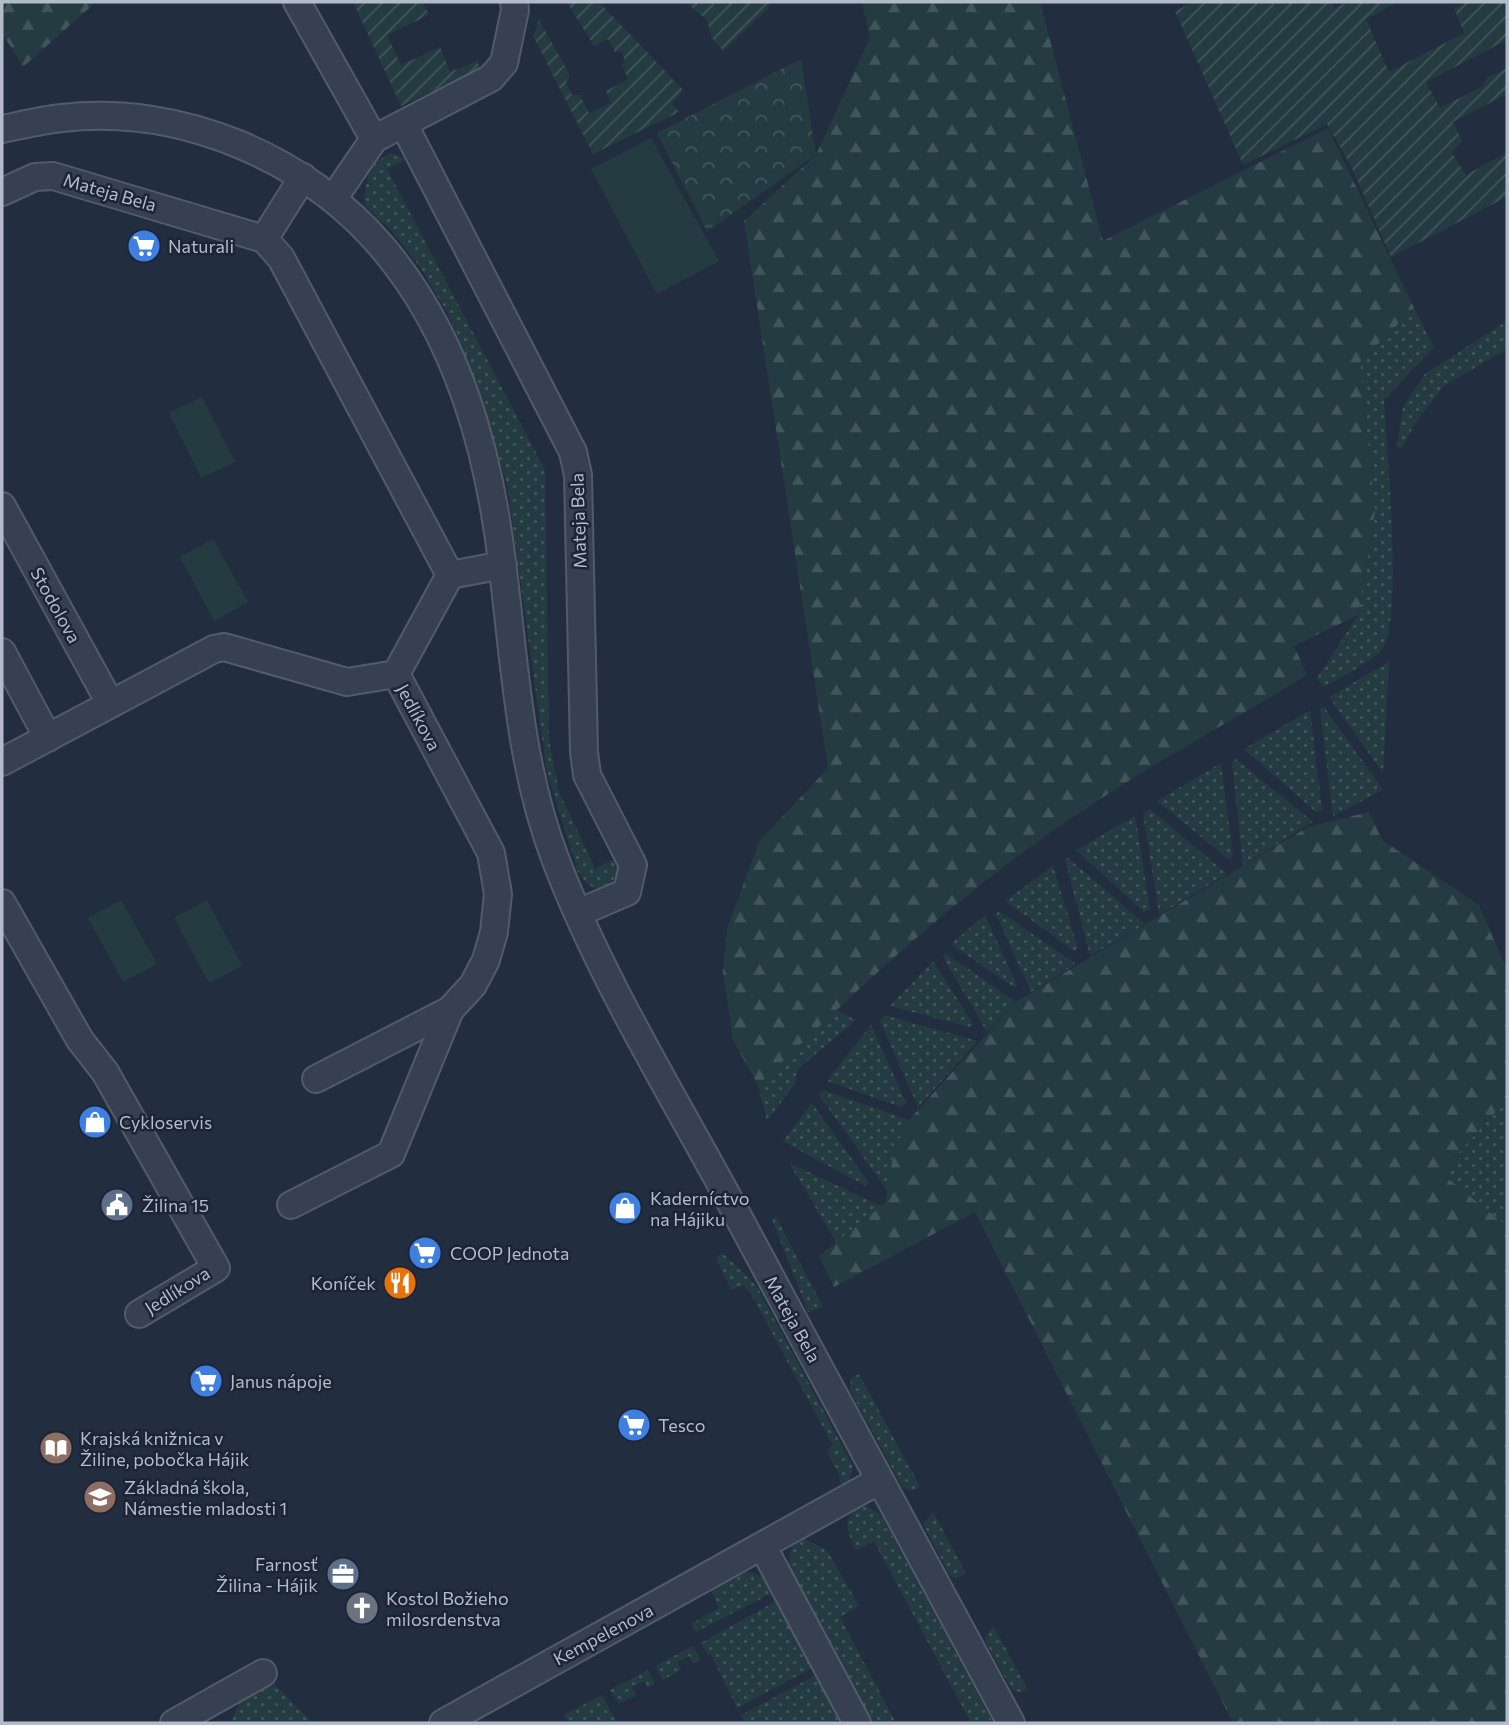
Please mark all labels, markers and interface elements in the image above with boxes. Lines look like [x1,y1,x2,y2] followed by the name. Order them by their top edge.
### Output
[61,168,159,216] street label: Mateja Bela
[125,227,163,265] supermarket icon: Naturali
[168,235,234,257] place label: Naturali
[565,473,591,569] street label: Mateja Bela
[26,563,86,647] street label: Stodolova
[392,680,446,754] street label: Jedlíkova
[76,1103,114,1141] shop icon: Cykloservis
[119,1111,212,1133] place label: Cykloservis
[98,1186,136,1224] public building icon: Žilina 15
[650,1187,749,1230] place label: Kaderníctvo na Hájiku
[606,1189,644,1227] shop icon: Kaderníctvo na Hájiku
[142,1194,209,1216] place label: Žilina 15
[406,1234,444,1272] supermarket icon: COOP Jednota
[450,1242,569,1264] place label: COOP Jednota
[140,1261,214,1319] street label: Jedlíkova
[381,1264,419,1302] restaurant icon: Koníček
[311,1272,376,1294] place label: Koníček
[760,1272,826,1366] street label: Mateja Bela
[187,1362,225,1400] supermarket icon: Janus nápoje
[230,1370,332,1392] place label: Janus nápoje
[615,1406,653,1444] supermarket icon: Tesco
[658,1414,706,1436] place label: Tesco
[80,1427,250,1470] place label: Krajská knižnica v Žiline, pobočka Hájik
[37,1429,75,1467] library icon: Krajská knižnica v Žiline, pobočka Hájik
[124,1476,287,1519] place label: Základná škola, Námestie mladosti 1
[81,1478,119,1516] school or university icon: Základná škola, Námestie mladosti 1
[216,1553,318,1596] place label: Farnosť Žilina - Hájik
[324,1555,362,1593] office icon: Farnosť Žilina - Hájik
[386,1587,509,1630] place label: Kostol Božieho milosrdenstva
[343,1589,381,1627] church icon: Kostol Božieho milosrdenstva
[549,1598,657,1670] street label: Kempelenova

